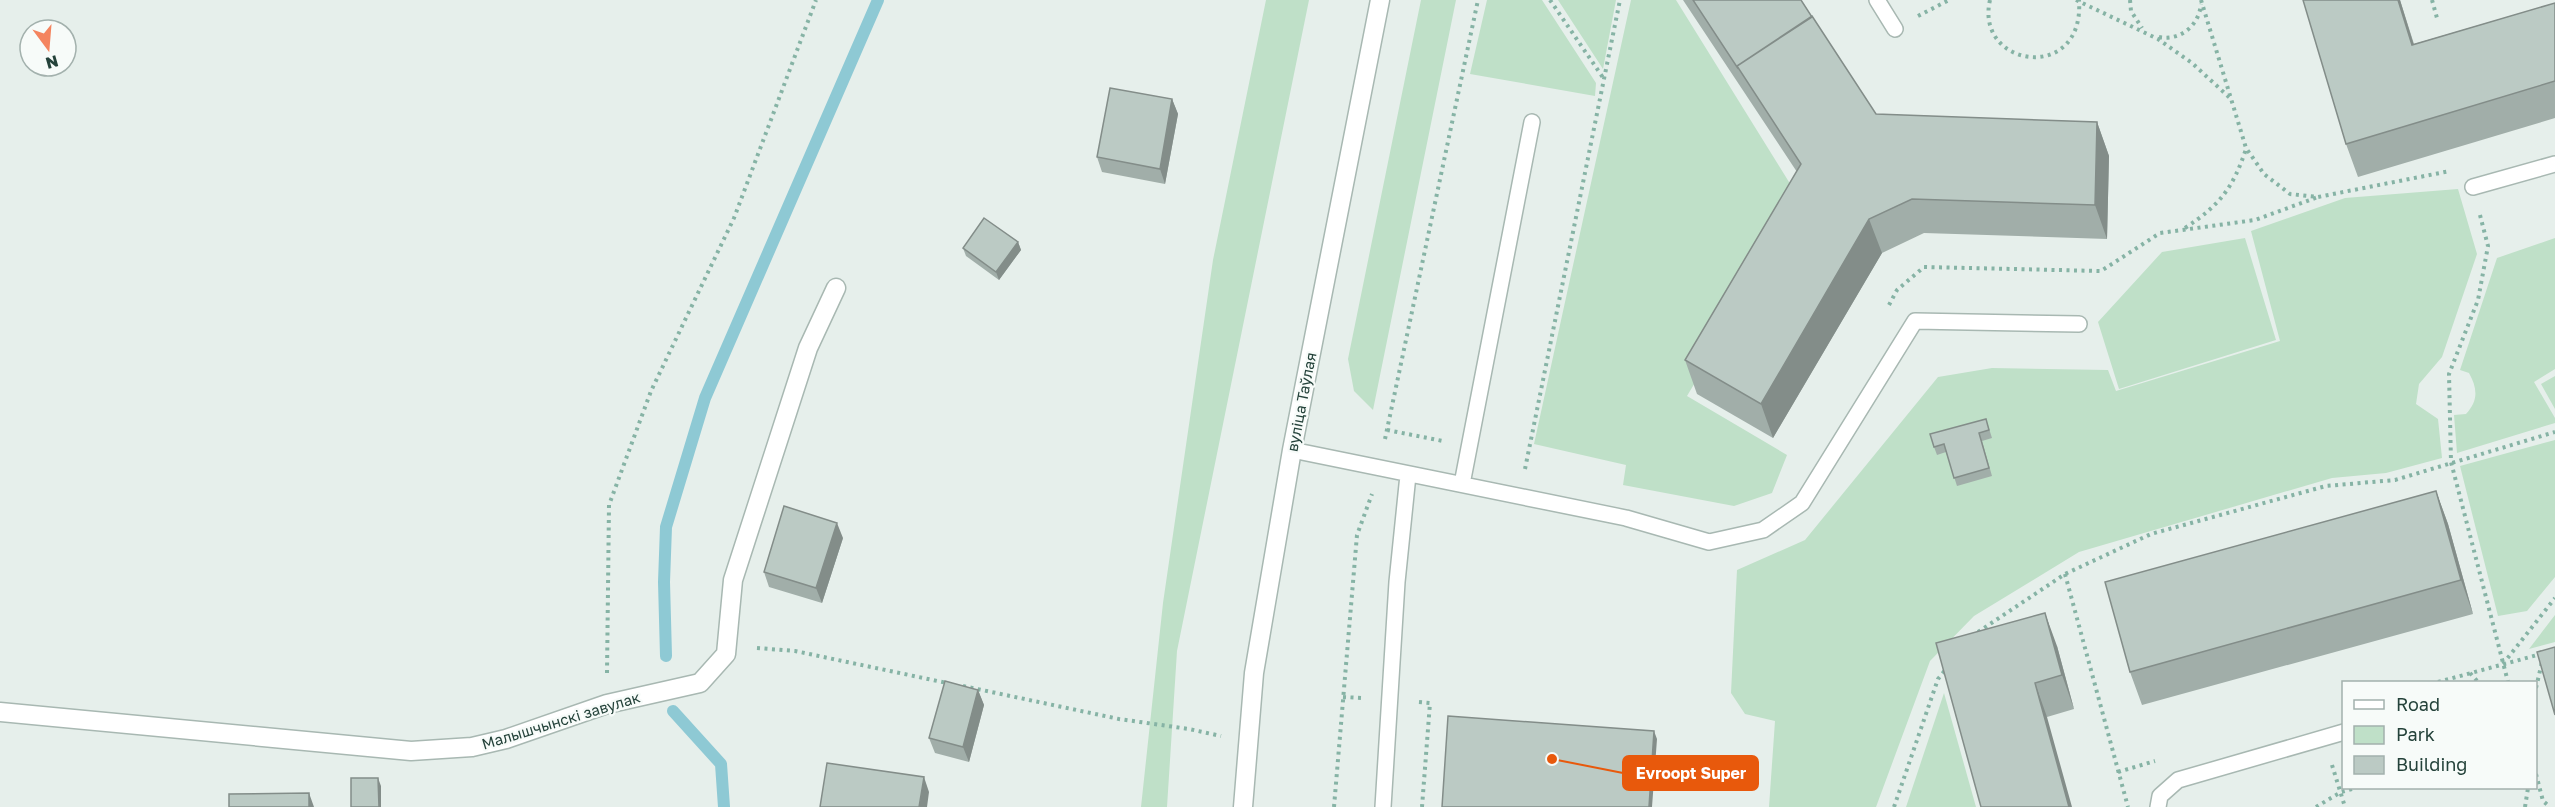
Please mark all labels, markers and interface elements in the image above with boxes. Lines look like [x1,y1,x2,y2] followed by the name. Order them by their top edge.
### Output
[18,18,78,78] north arrow
[44,51,61,74] text: N
[1283,351,1319,453] street label: вуліца Таўлая
[2342,681,2537,789] legend
[479,687,642,753] street label: Малышчынскі завулак
[2396,693,2440,715] text: Road
[2396,723,2435,745] text: Park
[2396,753,2467,775] text: Building
[1623,756,1758,790] callout: Evroopt Super
[1636,763,1746,783] text: Evroopt Super

